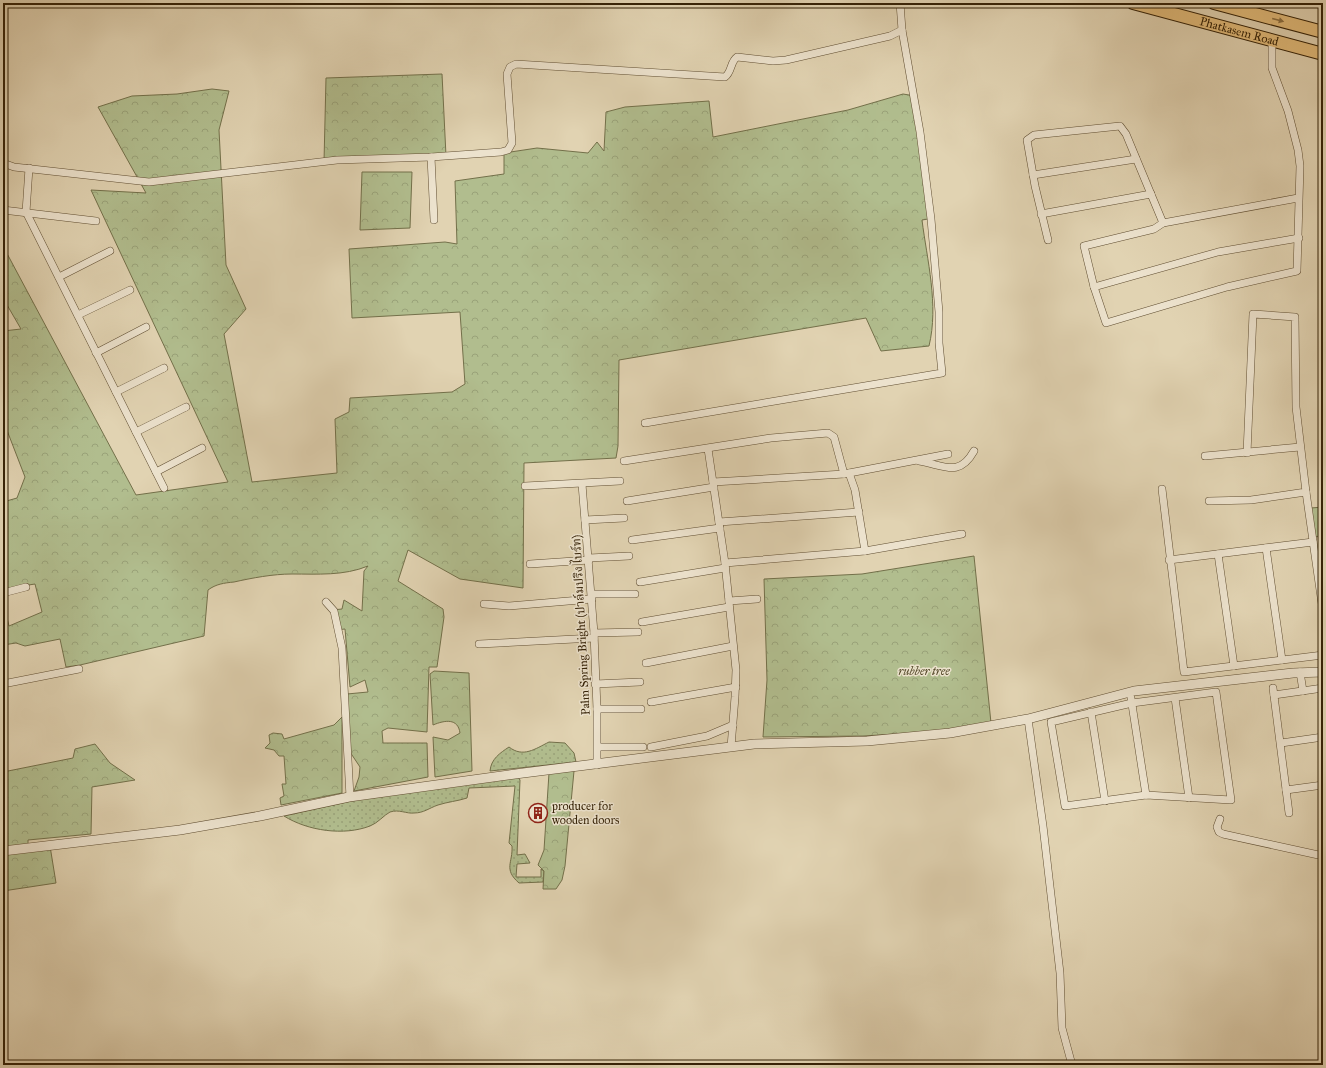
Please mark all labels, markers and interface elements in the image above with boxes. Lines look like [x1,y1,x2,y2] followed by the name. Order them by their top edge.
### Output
[1198,14,1280,49] street label: Phatkasem Road
[1273,17,1285,23] one-way arrow
[567,534,594,716] street label: Palm Spring Bright (ปาล์มปริง ไบร์ท)
[898,664,950,678] park label: rubber tree
[551,799,619,827] place label: producer for wooden doors
[527,802,549,824] building icon: producer for wooden doors

